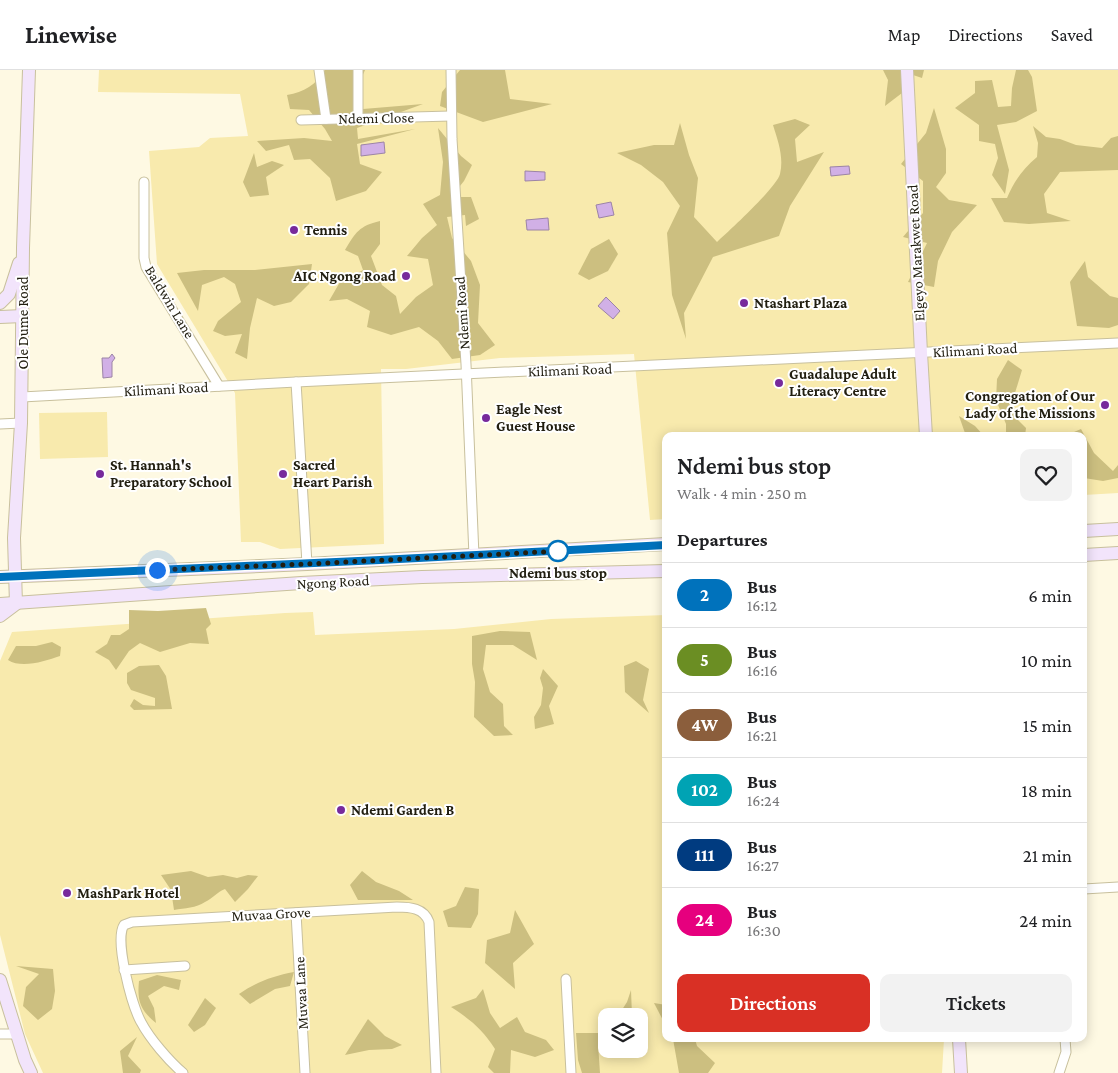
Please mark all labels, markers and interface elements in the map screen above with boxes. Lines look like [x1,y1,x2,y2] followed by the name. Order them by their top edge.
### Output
[25,21,117,48] text: Linewise
[888,25,920,45] text: Map
[948,25,1023,45] text: Directions
[1051,25,1093,45] text: Saved
[338,109,414,127] street label: Ndemi Close
[904,184,929,322] street label: Elgeyo Marakwet Road
[304,222,347,238] place label: Tennis
[288,224,300,236] marker: Tennis
[142,263,198,342] street label: Baldwin Lane
[292,268,397,284] place label: AIC Ngong Road
[400,270,412,282] marker: AIC Ngong Road
[15,276,31,370] street label: Ole Dume Road
[451,276,473,350] street label: Ndemi Road
[754,295,848,311] place label: Ntashart Plaza
[738,297,750,309] marker: Ntashart Plaza
[932,340,1018,360] street label: Kilimani Road
[527,361,613,379] street label: Kilimani Road
[789,366,897,399] place label: Guadalupe Adult Literacy Centre
[773,377,785,389] marker: Guadalupe Adult Literacy Centre
[123,379,209,399] street label: Kilimani Road
[965,388,1095,421] place label: Congregation of Our Lady of the Missions
[1099,399,1111,411] marker: Congregation of Our Lady of the Missions
[496,401,575,434] place label: Eagle Nest Guest House
[480,412,492,424] marker: Eagle Nest Guest House
[1020,449,1072,501] button: heart
[677,452,831,479] text: Ndemi bus stop
[110,457,232,490] place label: St. Hannah's Preparatory School
[293,457,373,490] place label: Sacred Heart Parish
[94,468,106,480] marker: St. Hannah's Preparatory School
[277,468,289,480] marker: Sacred Heart Parish
[677,485,807,502] text: Walk · 4 min · 250 m
[677,529,768,550] text: Departures
[547,540,569,562] marker: Ndemi bus stop
[145,558,170,583] your location
[509,565,607,581] place label: Ndemi bus stop
[296,572,370,593] street label: Ngong Road
[747,576,777,597] text: Bus
[700,585,709,605] text: 2
[1028,585,1072,606] text: 6 min
[747,597,777,614] text: 16:12
[747,641,777,662] text: Bus
[700,650,709,670] text: 5
[1021,650,1072,671] text: 10 min
[747,662,778,679] text: 16:16
[747,706,777,727] text: Bus
[691,715,718,735] text: 4W
[1023,715,1072,736] text: 15 min
[747,727,777,744] text: 16:21
[747,771,777,792] text: Bus
[691,780,718,800] text: 102
[1021,780,1072,801] text: 18 min
[747,792,780,809] text: 16:24
[351,802,454,818] place label: Ndemi Garden B
[335,804,347,816] marker: Ndemi Garden B
[747,836,777,857] text: Bus
[694,845,715,865] text: 111
[1023,845,1072,866] text: 21 min
[747,857,779,874] text: 16:27
[77,885,180,901] place label: MashPark Hotel
[61,887,73,899] marker: MashPark Hotel
[747,901,777,922] text: Bus
[231,904,311,924] street label: Muvaa Grove
[695,910,714,930] text: 24
[1019,910,1072,931] text: 24 min
[747,922,781,939] text: 16:30
[291,956,311,1030] street label: Muvaa Lane
[677,974,870,1032] button: Directions
[880,974,1072,1032] button: Tickets
[598,1008,648,1058] map controls
[598,1008,648,1058] button: layers

